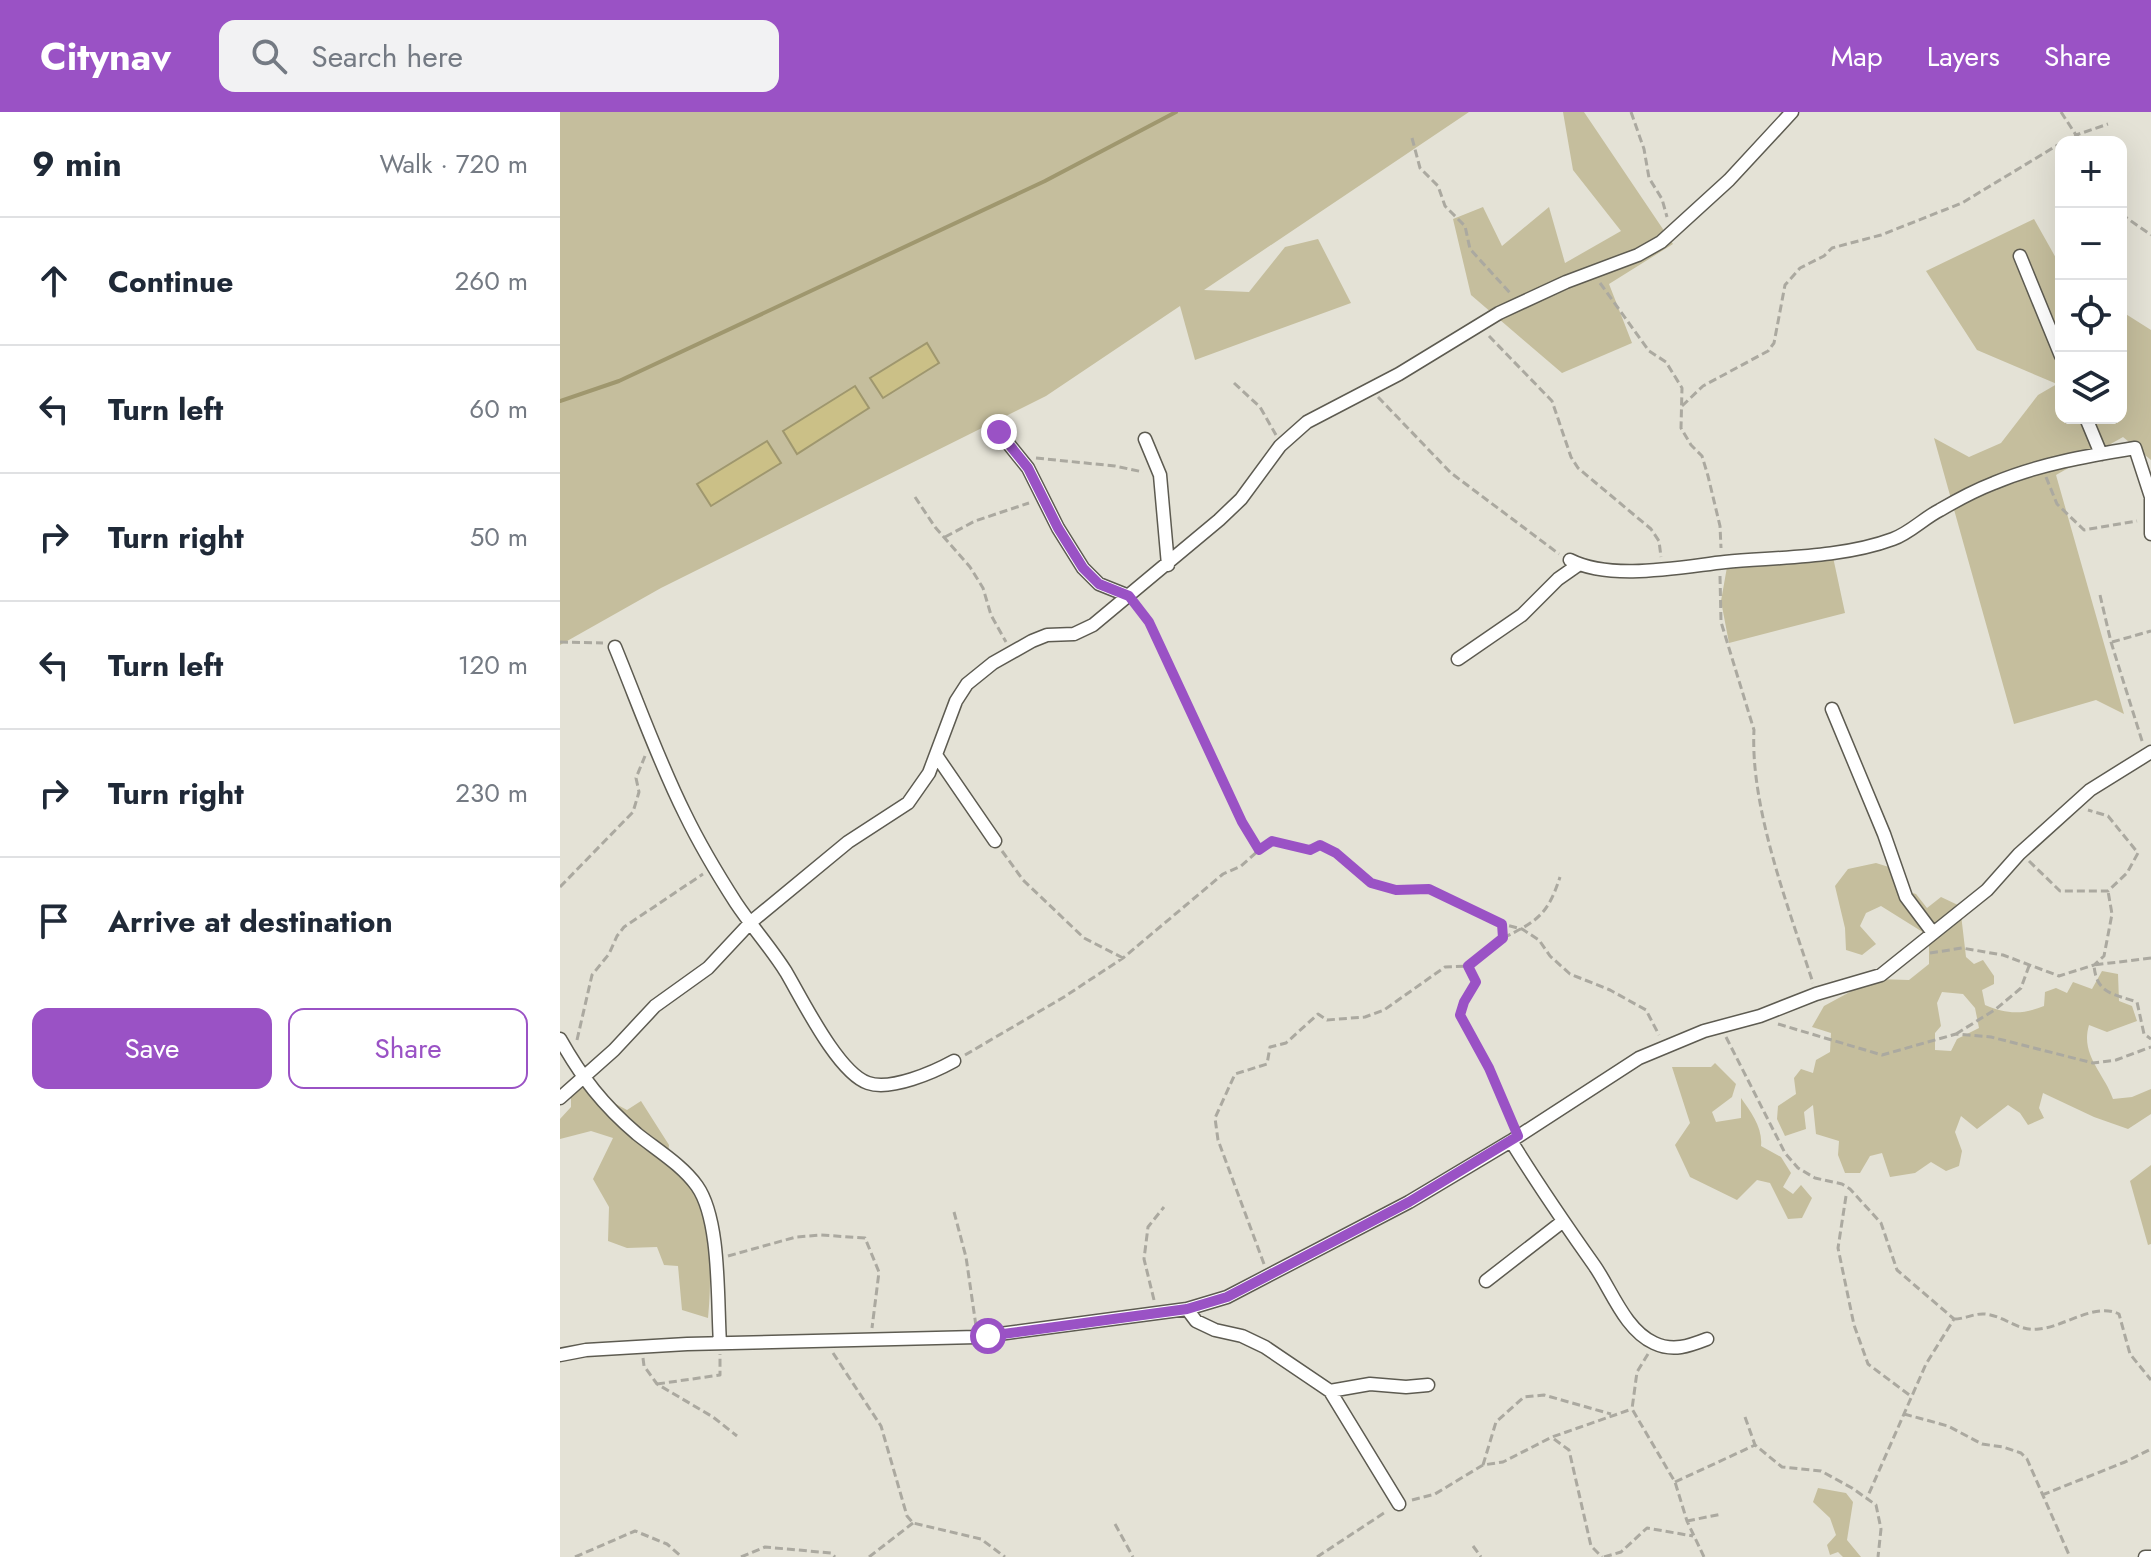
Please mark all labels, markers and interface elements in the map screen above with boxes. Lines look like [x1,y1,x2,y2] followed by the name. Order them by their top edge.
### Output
[219,20,779,92] search box
[40,29,171,84] text: Citynav
[247,34,291,78] icon: search
[311,35,463,78] text: Search here
[1831,36,1883,77] text: Map
[1927,36,2000,77] text: Layers
[2044,36,2111,77] text: Share
[2055,136,2127,424] map controls
[2055,136,2127,208] button: +
[32,140,122,189] text: 9 min
[379,145,528,183] text: Walk · 720 m
[2055,208,2127,280] button: −
[32,259,76,303] icon: ahead
[108,260,234,303] text: Continue
[455,262,528,300] text: 260 m
[2055,280,2127,352] button: locate
[2055,352,2127,424] button: layers
[32,387,76,431] icon: left
[108,388,223,431] text: Turn left
[469,390,528,428] text: 60 m
[981,414,1017,450] route end
[32,515,76,559] icon: right
[108,516,244,559] text: Turn right
[470,518,528,556] text: 50 m
[32,643,76,687] icon: left
[108,644,223,687] text: Turn left
[458,646,528,684] text: 120 m
[32,771,76,815] icon: right
[108,772,244,815] text: Turn right
[455,774,528,812] text: 230 m
[32,899,76,943] icon: arrive
[108,900,393,943] text: Arrive at destination
[32,1008,272,1089] button: Save
[288,1008,528,1089] button: Share
[970,1318,1006,1354] route start

